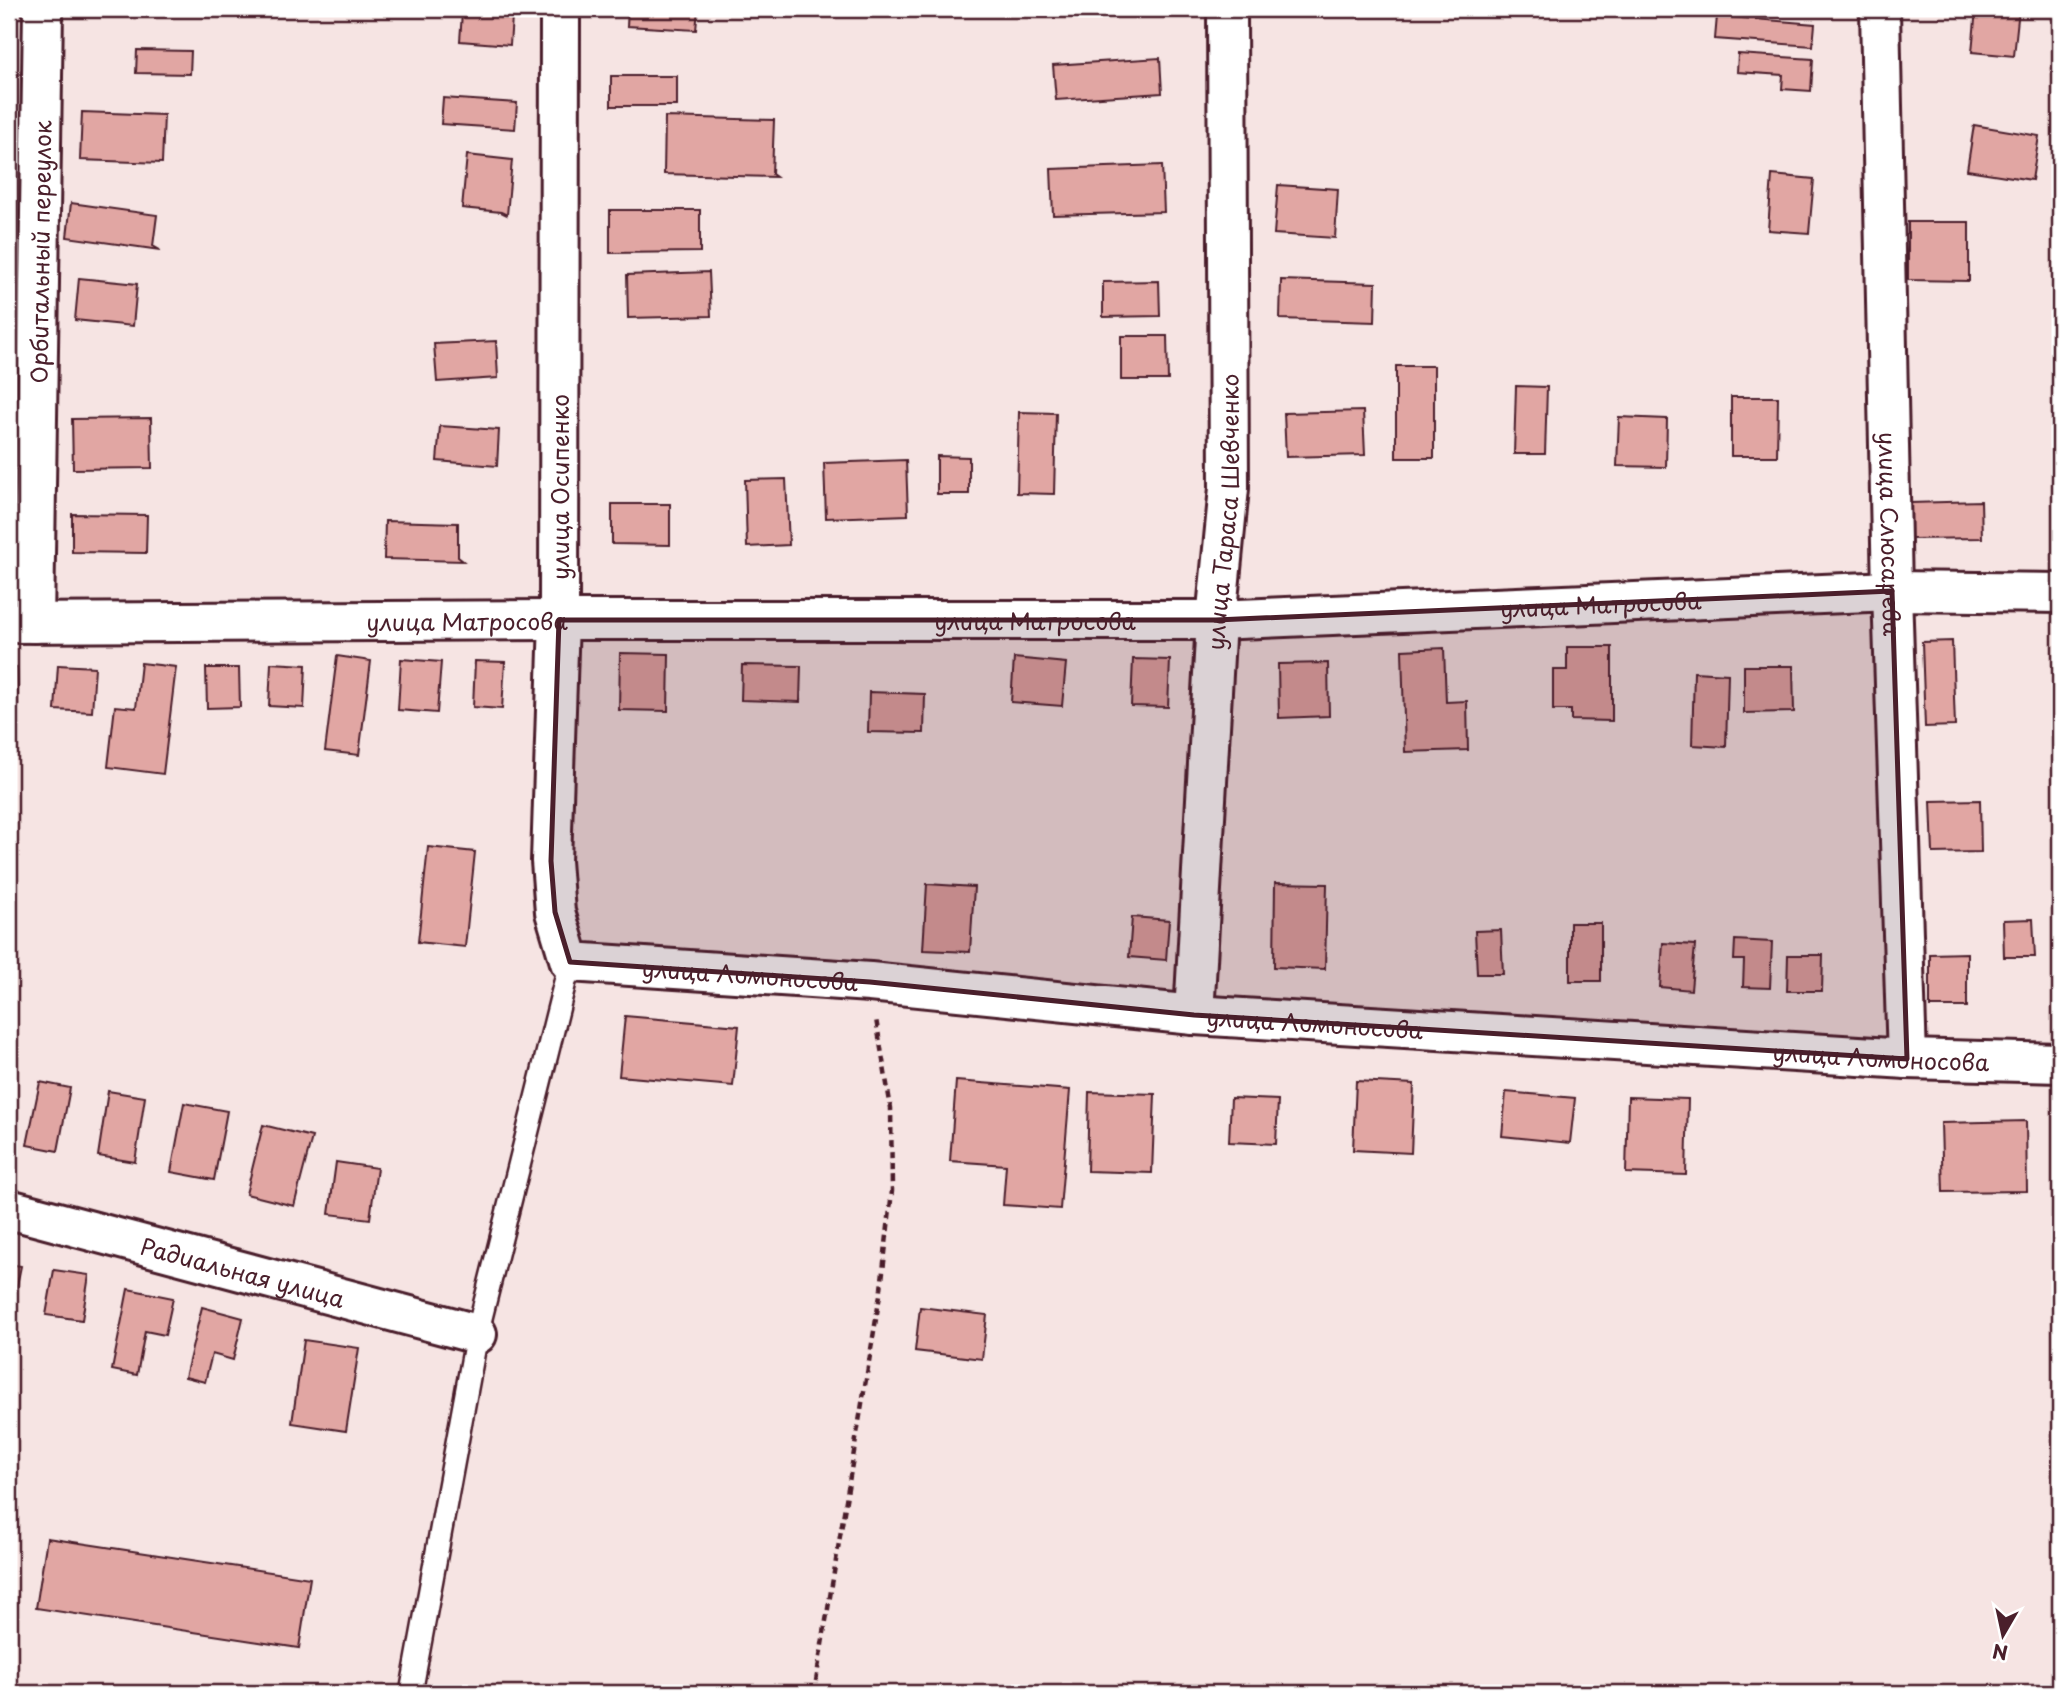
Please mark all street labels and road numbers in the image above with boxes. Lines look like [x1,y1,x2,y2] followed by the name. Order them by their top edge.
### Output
[20,120,59,384] street label: Орбитальный переулок
[1197,374,1247,651] street label: улица Тараса Шевченко
[542,394,577,580] street label: улица Осипенко
[1871,431,1911,637] street label: улица Слюсарева
[1499,582,1703,625] street label: улица Матросова
[366,603,568,639] street label: улица Матросова
[934,603,1136,638] street label: улица Матросова
[641,949,860,999] street label: улица Ломоносова
[1206,998,1425,1047] street label: улица Ломоносова
[1772,1033,1990,1079] street label: улица Ломоносова
[137,1227,349,1316] street label: Радиальная улица

